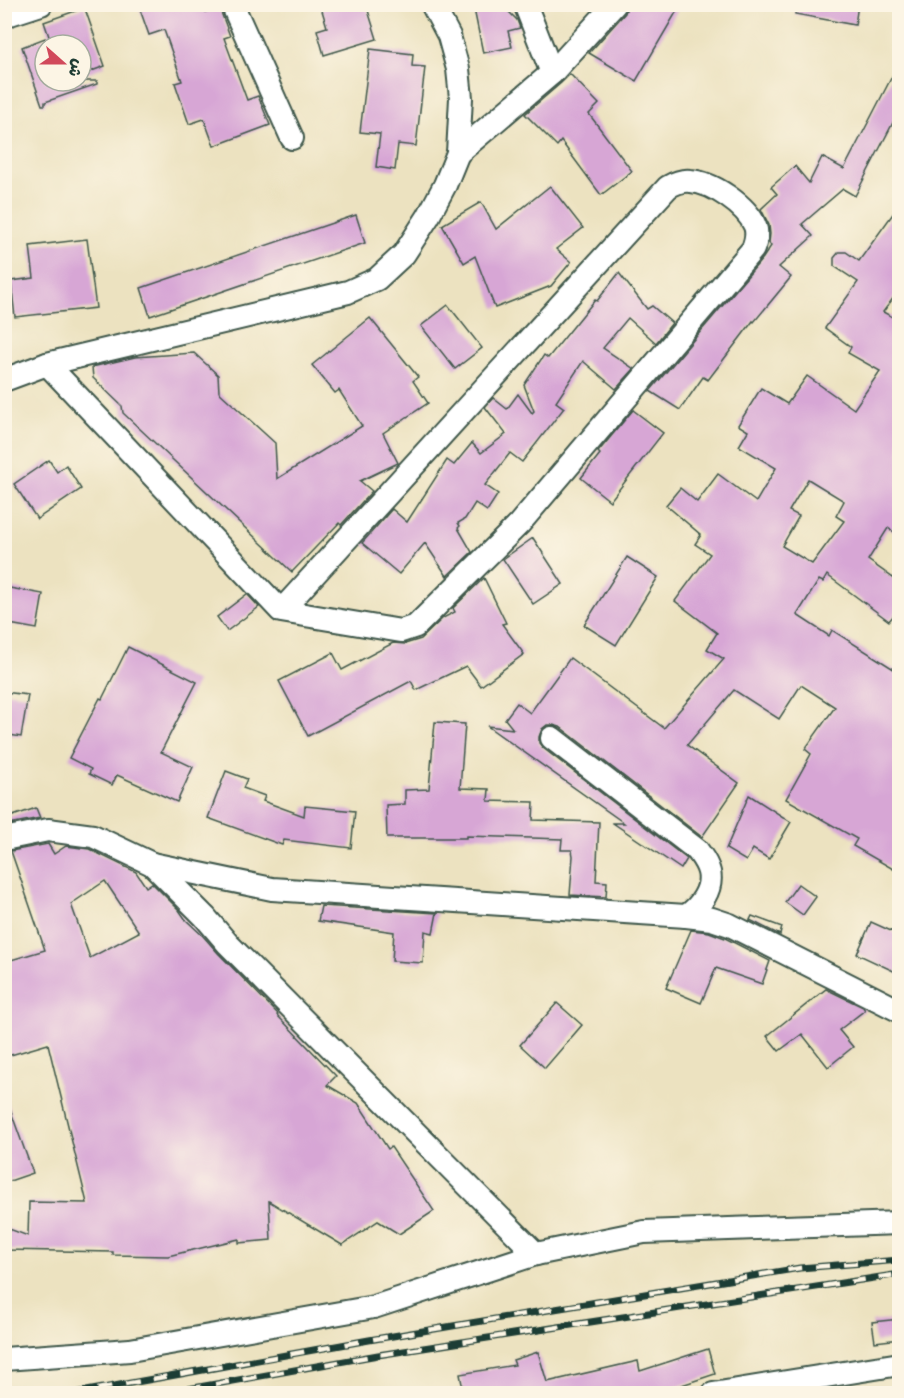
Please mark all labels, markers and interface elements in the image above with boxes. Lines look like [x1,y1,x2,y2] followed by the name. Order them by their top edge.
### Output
[33,33,93,93] north arrow
[64,56,88,79] text: ش

